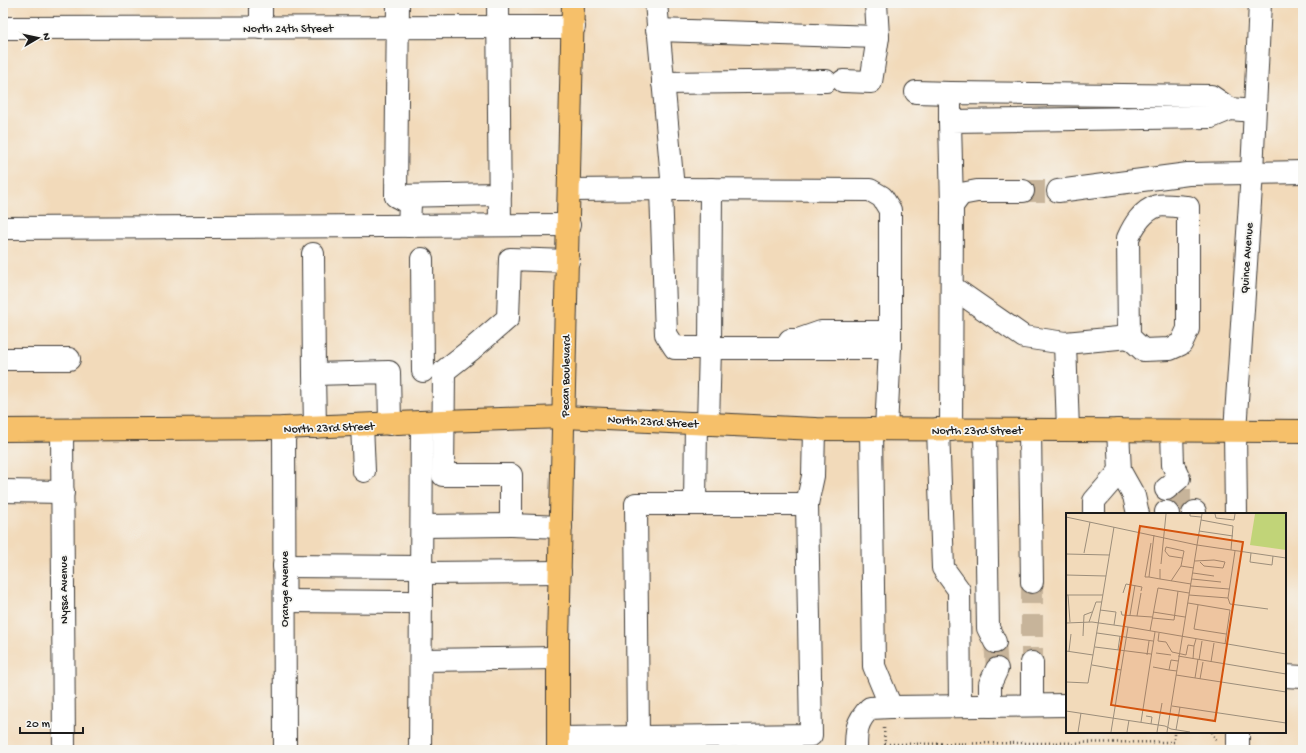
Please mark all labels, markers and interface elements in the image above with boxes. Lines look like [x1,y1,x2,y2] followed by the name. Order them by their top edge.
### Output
[18,18,58,58] north arrow
[243,23,334,37] street label: North 24th Street
[39,32,52,41] text: N
[1239,221,1258,294] street label: Quince Avenue
[559,334,575,418] street label: Pecan Boulevard
[607,414,700,432] street label: North 23rd Street
[283,420,376,438] street label: North 23rd Street
[932,425,1023,439] street label: North 23rd Street
[1066,513,1286,733] inset map
[279,550,293,627] street label: Orange Avenue
[58,555,72,624] street label: Nyssa Avenue
[20,709,83,735] scale bar
[26,718,51,732] text: 20 m

